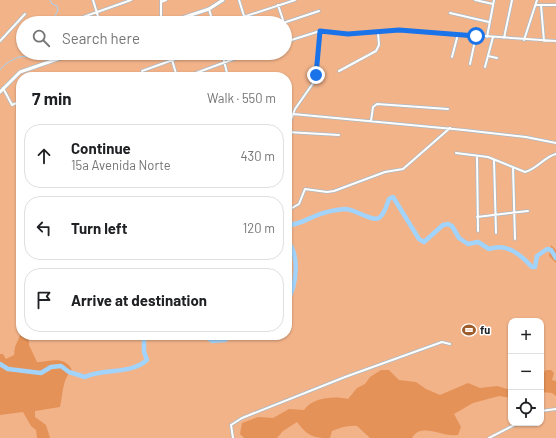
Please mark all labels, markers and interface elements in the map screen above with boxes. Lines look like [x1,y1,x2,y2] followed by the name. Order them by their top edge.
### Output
[16,16,292,60] search box
[30,27,52,49] icon: search
[467,27,485,45] route start
[62,29,140,47] text: Search here
[307,66,325,84] route end
[32,88,72,108] text: 7 min
[207,90,276,106] text: Walk · 550 m
[71,139,131,157] text: Continue
[33,145,55,167] icon: ahead
[240,148,275,164] text: 430 m
[71,157,171,173] text: 15a Avenida Norte
[33,217,55,239] icon: left
[71,219,127,237] text: Turn left
[243,220,275,236] text: 120 m
[33,289,55,311] icon: arrive
[71,291,207,309] text: Arrive at destination
[508,318,544,426] map controls
[508,318,544,354] button: +
[461,322,477,338] sports icon: fu
[480,323,490,336] place label: fu
[508,354,544,390] button: −
[508,390,544,426] button: locate

